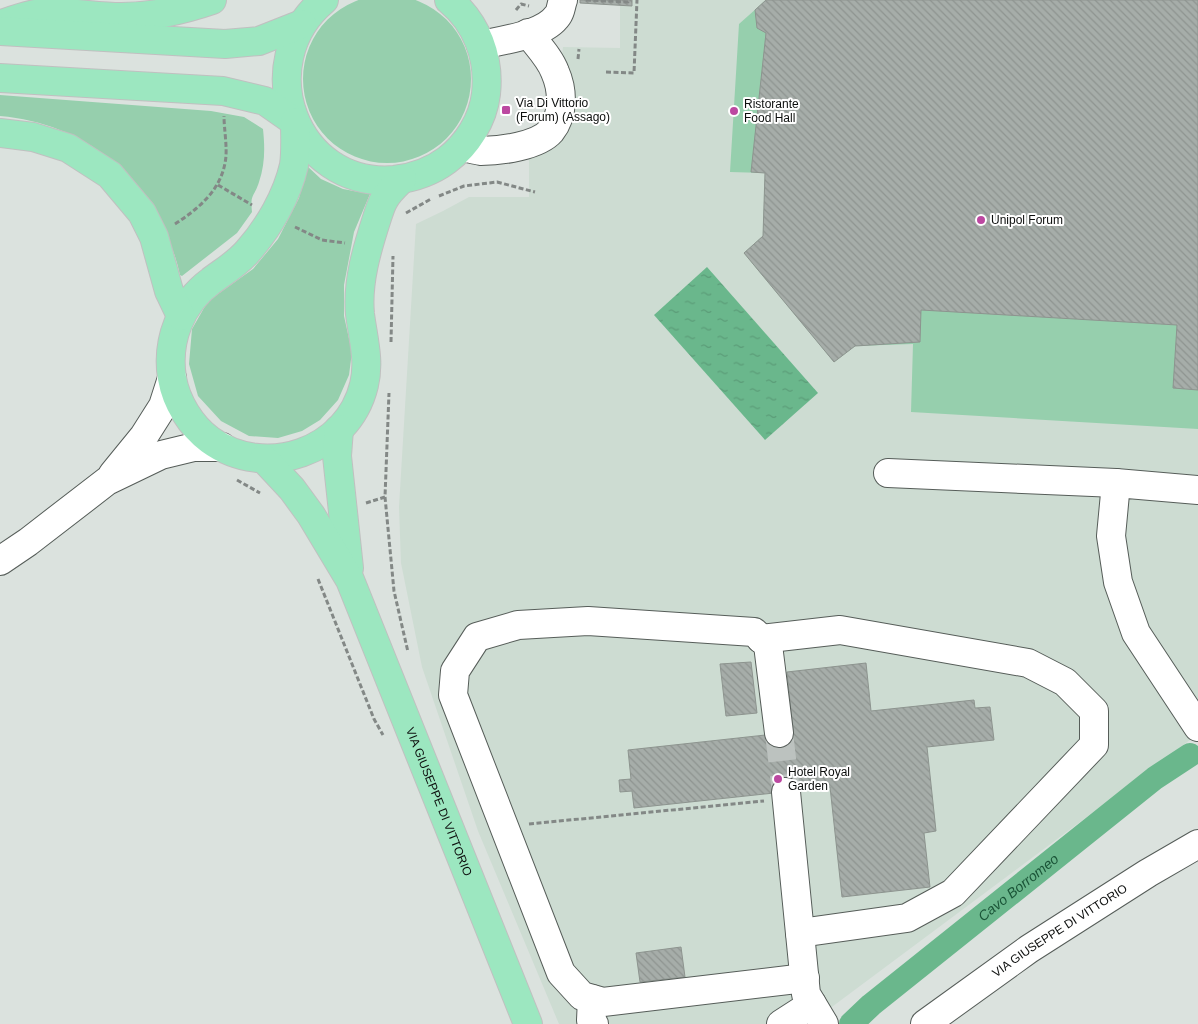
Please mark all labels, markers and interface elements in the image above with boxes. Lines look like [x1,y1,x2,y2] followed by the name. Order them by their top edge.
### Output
[516,96,610,124] place label: Via Di Vittorio (Forum) (Assago)
[744,97,799,125] place label: Ristorante Food Hall
[500,104,512,116] marker: Via Di Vittorio (Forum) (Assago)
[728,105,740,117] marker: Ristorante Food Hall
[991,213,1063,227] place label: Unipol Forum
[975,214,987,226] marker: Unipol Forum
[403,726,475,878] street label: VIA GIUSEPPE DI VITTORIO
[788,765,850,793] place label: Hotel Royal Garden
[772,773,784,785] marker: Hotel Royal Garden
[975,850,1062,924] water label: Cavo Borromeo
[990,881,1130,980] street label: VIA GIUSEPPE DI VITTORIO

